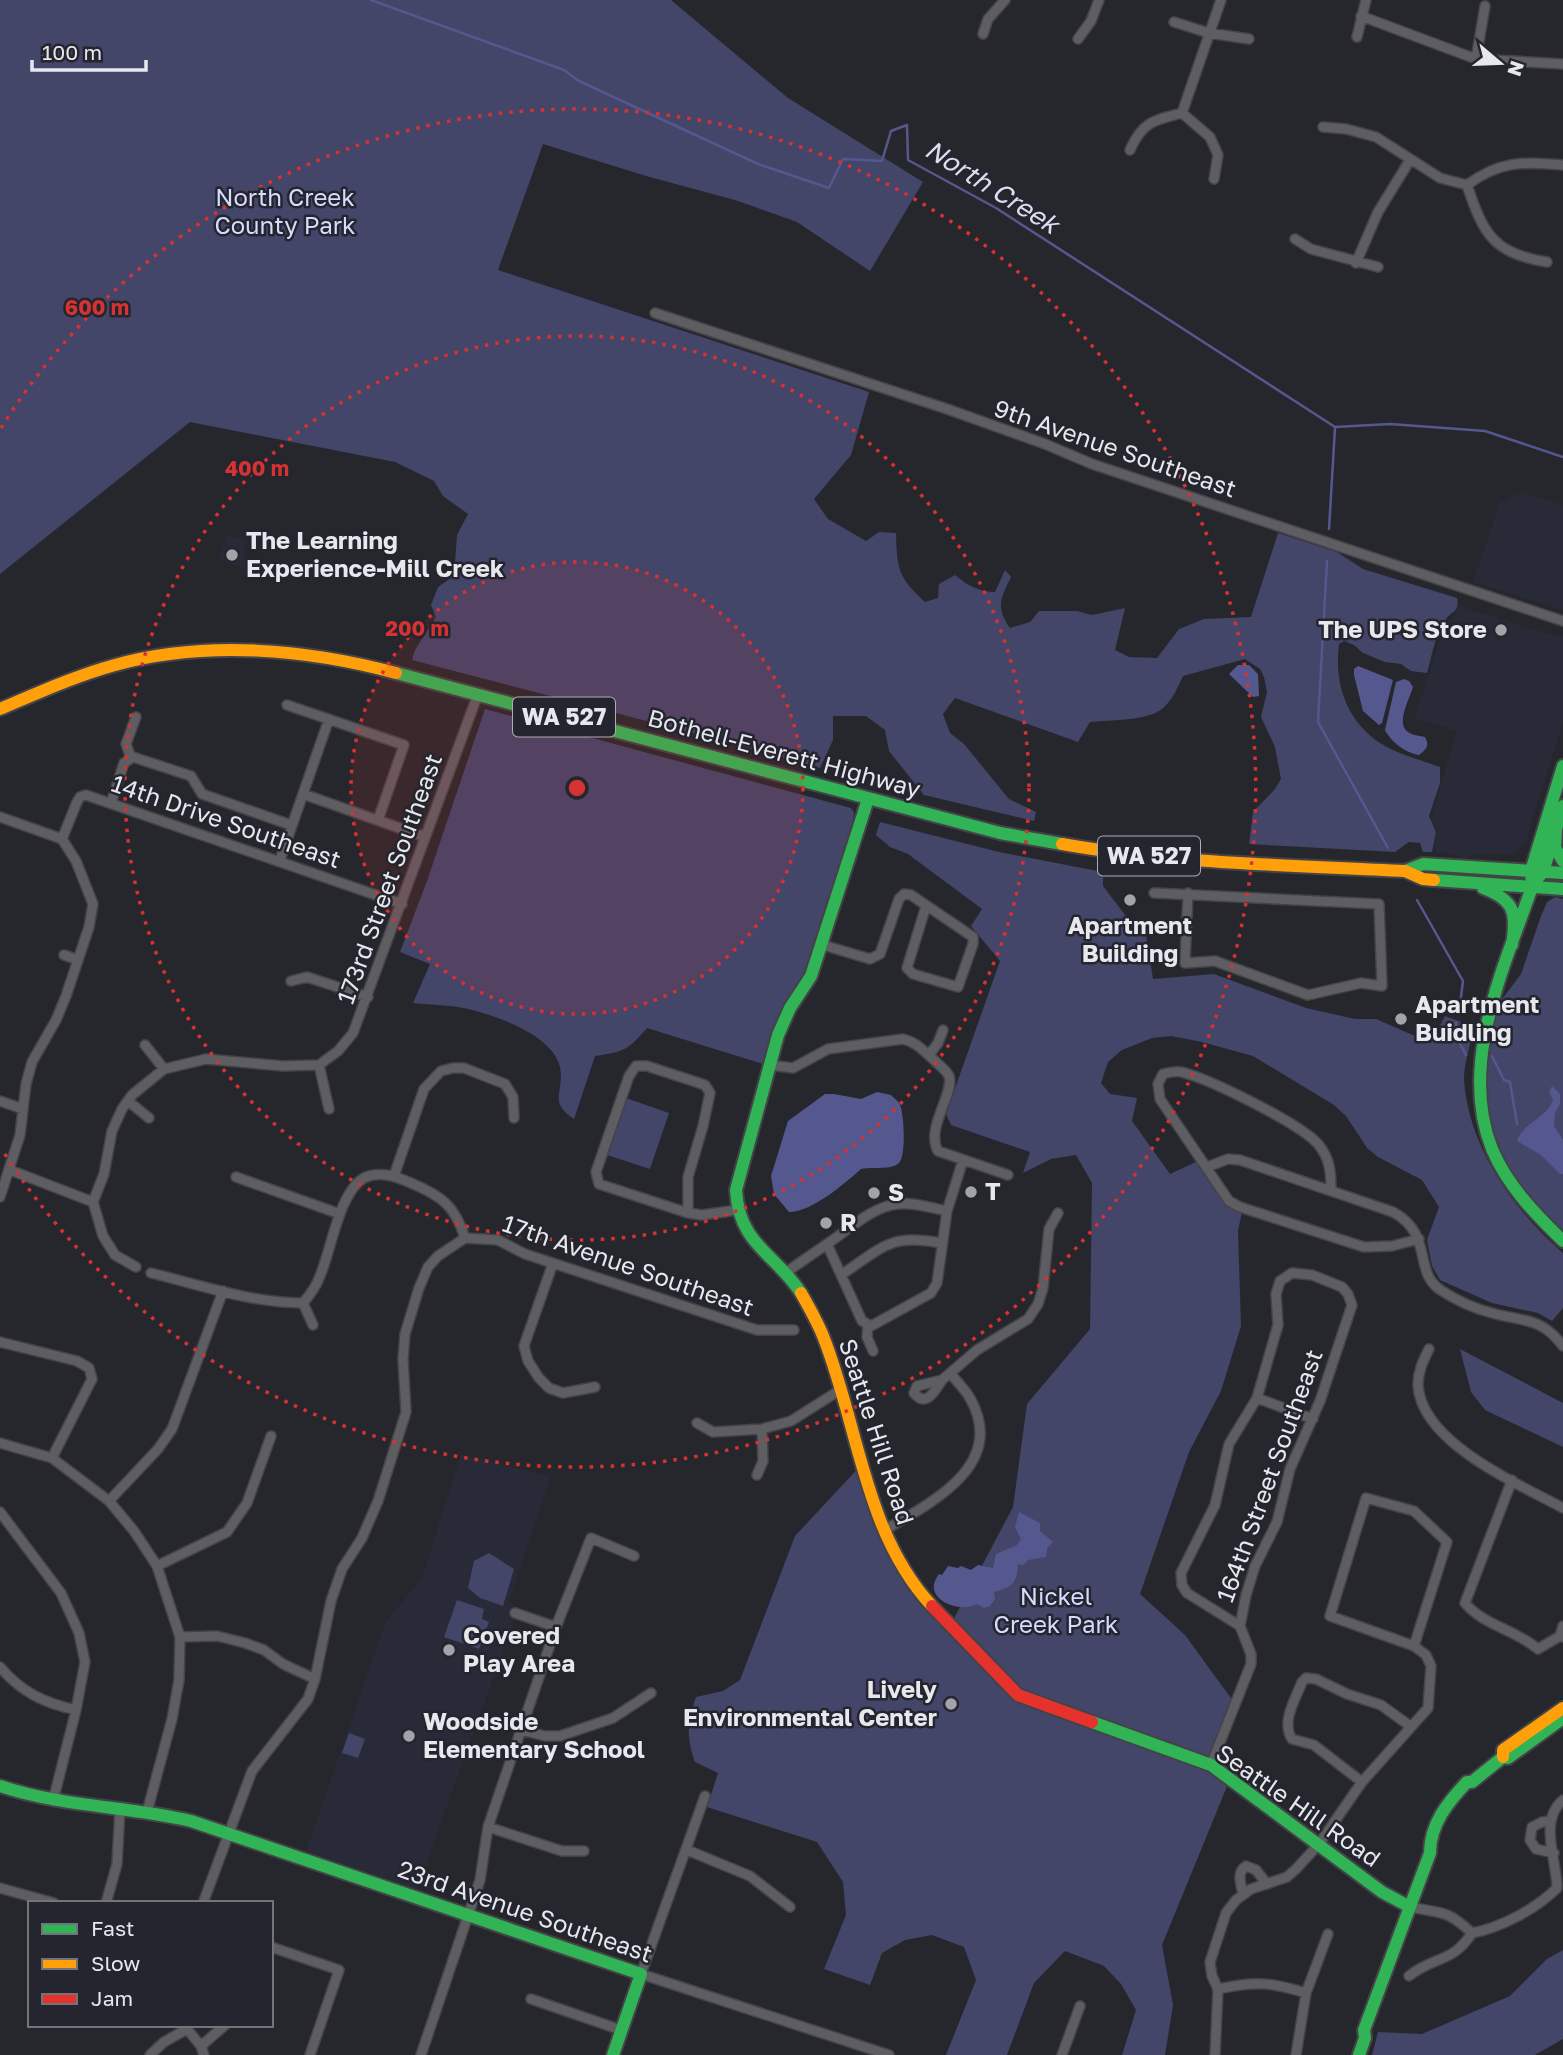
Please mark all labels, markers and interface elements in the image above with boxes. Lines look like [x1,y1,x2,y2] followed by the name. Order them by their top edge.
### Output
[32,28,145,72] scale bar
[1465,28,1535,98] north arrow
[42,39,102,65] text: 100 m
[1503,58,1530,79] text: N
[920,133,1067,241] water label: North Creek
[214,182,356,239] park label: North Creek County Park
[65,294,129,320] text: 600 m
[991,393,1240,503] street label: 9th Avenue Southeast
[225,455,289,481] text: 400 m
[246,525,504,582] place label: The Learning Experience-Mill Creek
[224,547,240,563] marker: The Learning Experience-Mill Creek
[1318,614,1487,643] place label: The UPS Store
[385,615,449,641] text: 200 m
[1493,622,1509,638] marker: The UPS Store
[513,698,615,736] road number: WA 527
[645,702,924,803] street label: Bothell-Everett Highway
[330,750,447,1007] street label: 173rd Street Southeast
[108,768,345,873] street label: 14th Drive Southeast
[565,776,589,800] centre of rings
[1098,836,1200,876] road number: WA 527
[1122,892,1138,908] marker: Apartment Building
[1068,910,1192,967] place label: Apartment Building
[1415,989,1539,1046] place label: Apartment Buidling
[1393,1011,1409,1027] marker: Apartment Buidling
[985,1176,1001,1205] place label: T
[888,1177,904,1206] place label: S
[963,1184,979,1200] marker: T
[866,1185,882,1201] marker: S
[840,1207,857,1236] place label: R
[499,1208,758,1321] street label: 17th Avenue Southeast
[818,1215,834,1231] marker: R
[834,1335,921,1528] street label: Seattle Hill Road
[1209,1345,1328,1606] street label: 164th Street Southeast
[994,1581,1118,1638] park label: Nickel Creek Park
[463,1620,575,1677] place label: Covered Play Area
[441,1642,457,1658] marker: Covered Play Area
[683,1674,938,1731] place label: Lively Environmental Center
[943,1696,959,1712] marker: Lively Environmental Center
[423,1706,645,1763] place label: Woodside Elementary School
[401,1728,417,1744] marker: Woodside Elementary School
[1211,1737,1387,1872] street label: Seattle Hill Road
[395,1853,656,1968] street label: 23rd Avenue Southeast
[28,1901,273,2027] legend
[91,1915,134,1941] text: Fast
[91,1950,140,1976] text: Slow
[91,1985,133,2011] text: Jam

